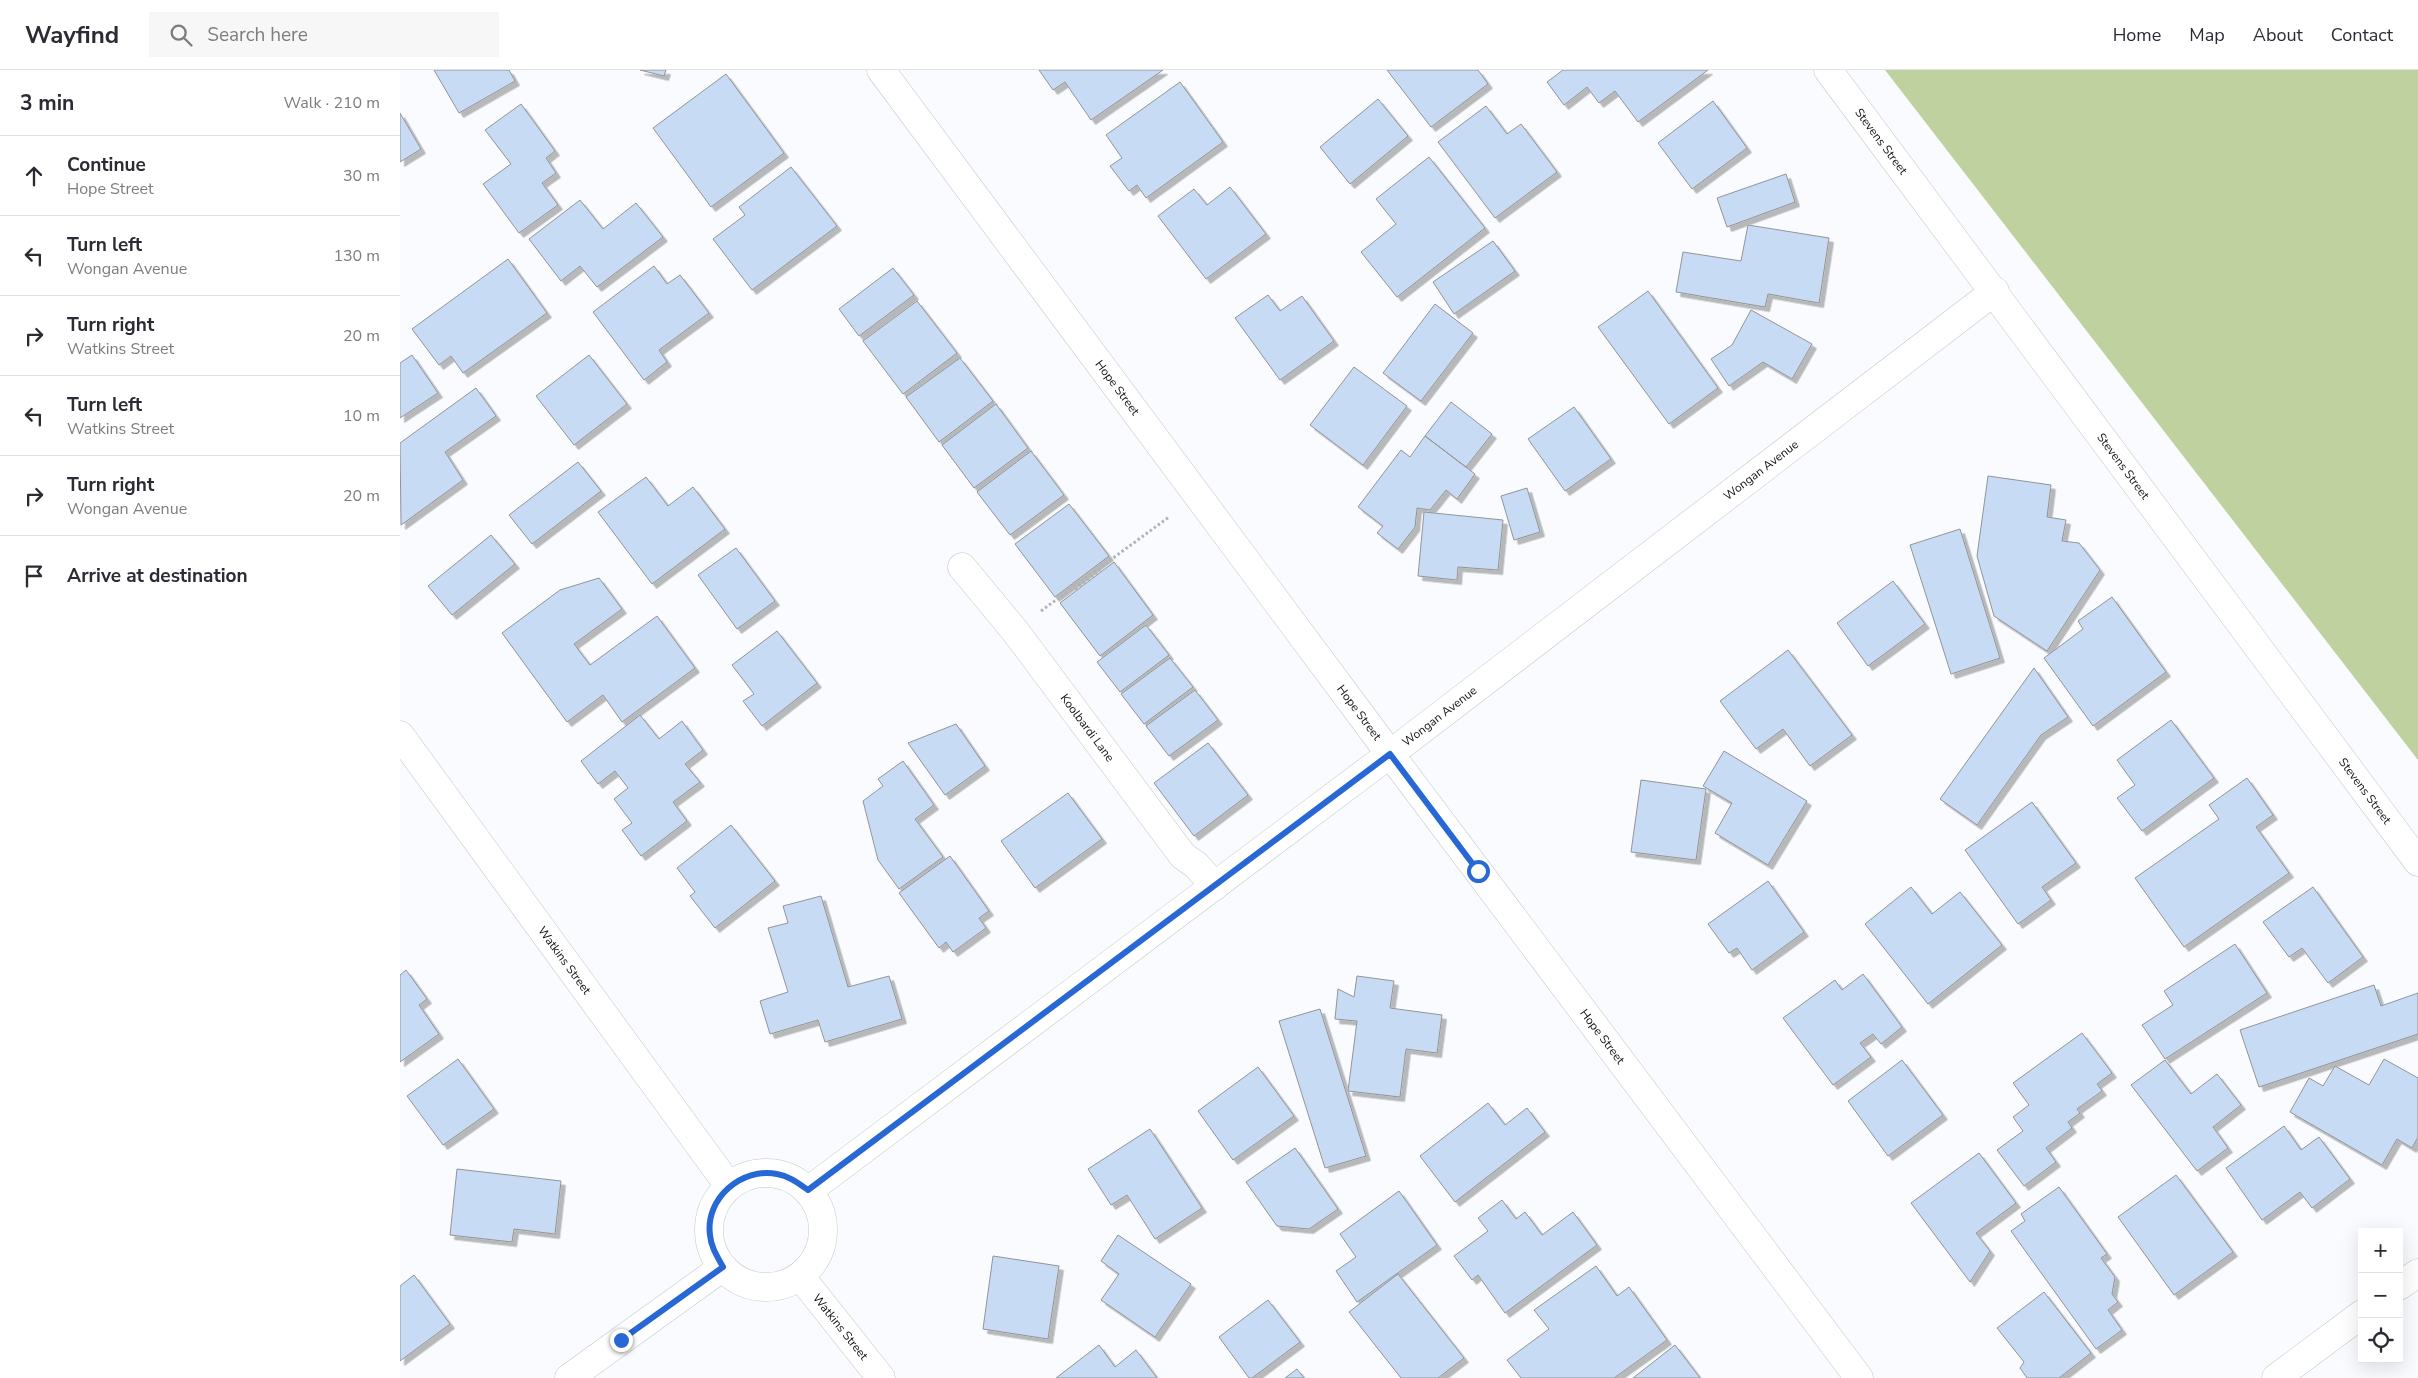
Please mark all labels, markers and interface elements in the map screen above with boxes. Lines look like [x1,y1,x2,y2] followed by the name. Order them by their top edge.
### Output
[149,12,499,57] search box
[25,19,119,51] text: Wayfind
[167,21,195,49] icon: search
[207,22,308,48] text: Search here
[2113,23,2161,47] text: Home
[2189,23,2225,47] text: Map
[2253,23,2303,47] text: About
[2331,23,2393,47] text: Contact
[20,89,74,117] text: 3 min
[284,92,380,114] text: Walk · 210 m
[1851,105,1912,178] street label: Stevens Street
[67,152,146,178] text: Continue
[20,162,48,190] icon: ahead
[343,165,380,187] text: 30 m
[67,178,154,200] text: Hope Street
[67,232,142,258] text: Turn left
[20,242,48,270] icon: left
[333,245,380,267] text: 130 m
[67,258,187,280] text: Wongan Avenue
[67,312,154,338] text: Turn right
[20,322,48,350] icon: right
[343,325,380,347] text: 20 m
[67,338,174,360] text: Watkins Street
[1092,357,1144,419] street label: Hope Street
[67,392,142,418] text: Turn left
[20,402,48,430] icon: left
[343,405,380,427] text: 10 m
[67,418,174,440] text: Watkins Street
[2093,430,2154,503] street label: Stevens Street
[1720,436,1802,504] street label: Wongan Avenue
[67,472,154,498] text: Turn right
[20,482,48,510] icon: right
[343,485,380,507] text: 20 m
[67,498,187,520] text: Wongan Avenue
[20,562,48,590] icon: arrive
[67,563,248,589] text: Arrive at destination
[1333,682,1386,744] street label: Hope Street
[1399,682,1480,750] street label: Wongan Avenue
[1057,691,1118,765] street label: Koolbardi Lane
[2335,755,2395,828] street label: Stevens Street
[1467,860,1490,883] route start
[534,923,595,998] street label: Watkins Street
[1576,1006,1629,1068] street label: Hope Street
[2358,1228,2403,1363] map controls
[2358,1228,2403,1273] button: +
[2358,1273,2403,1318] button: −
[809,1290,872,1364] street label: Watkins Street
[2358,1318,2403,1363] button: locate
[610,1329,633,1352] route end

